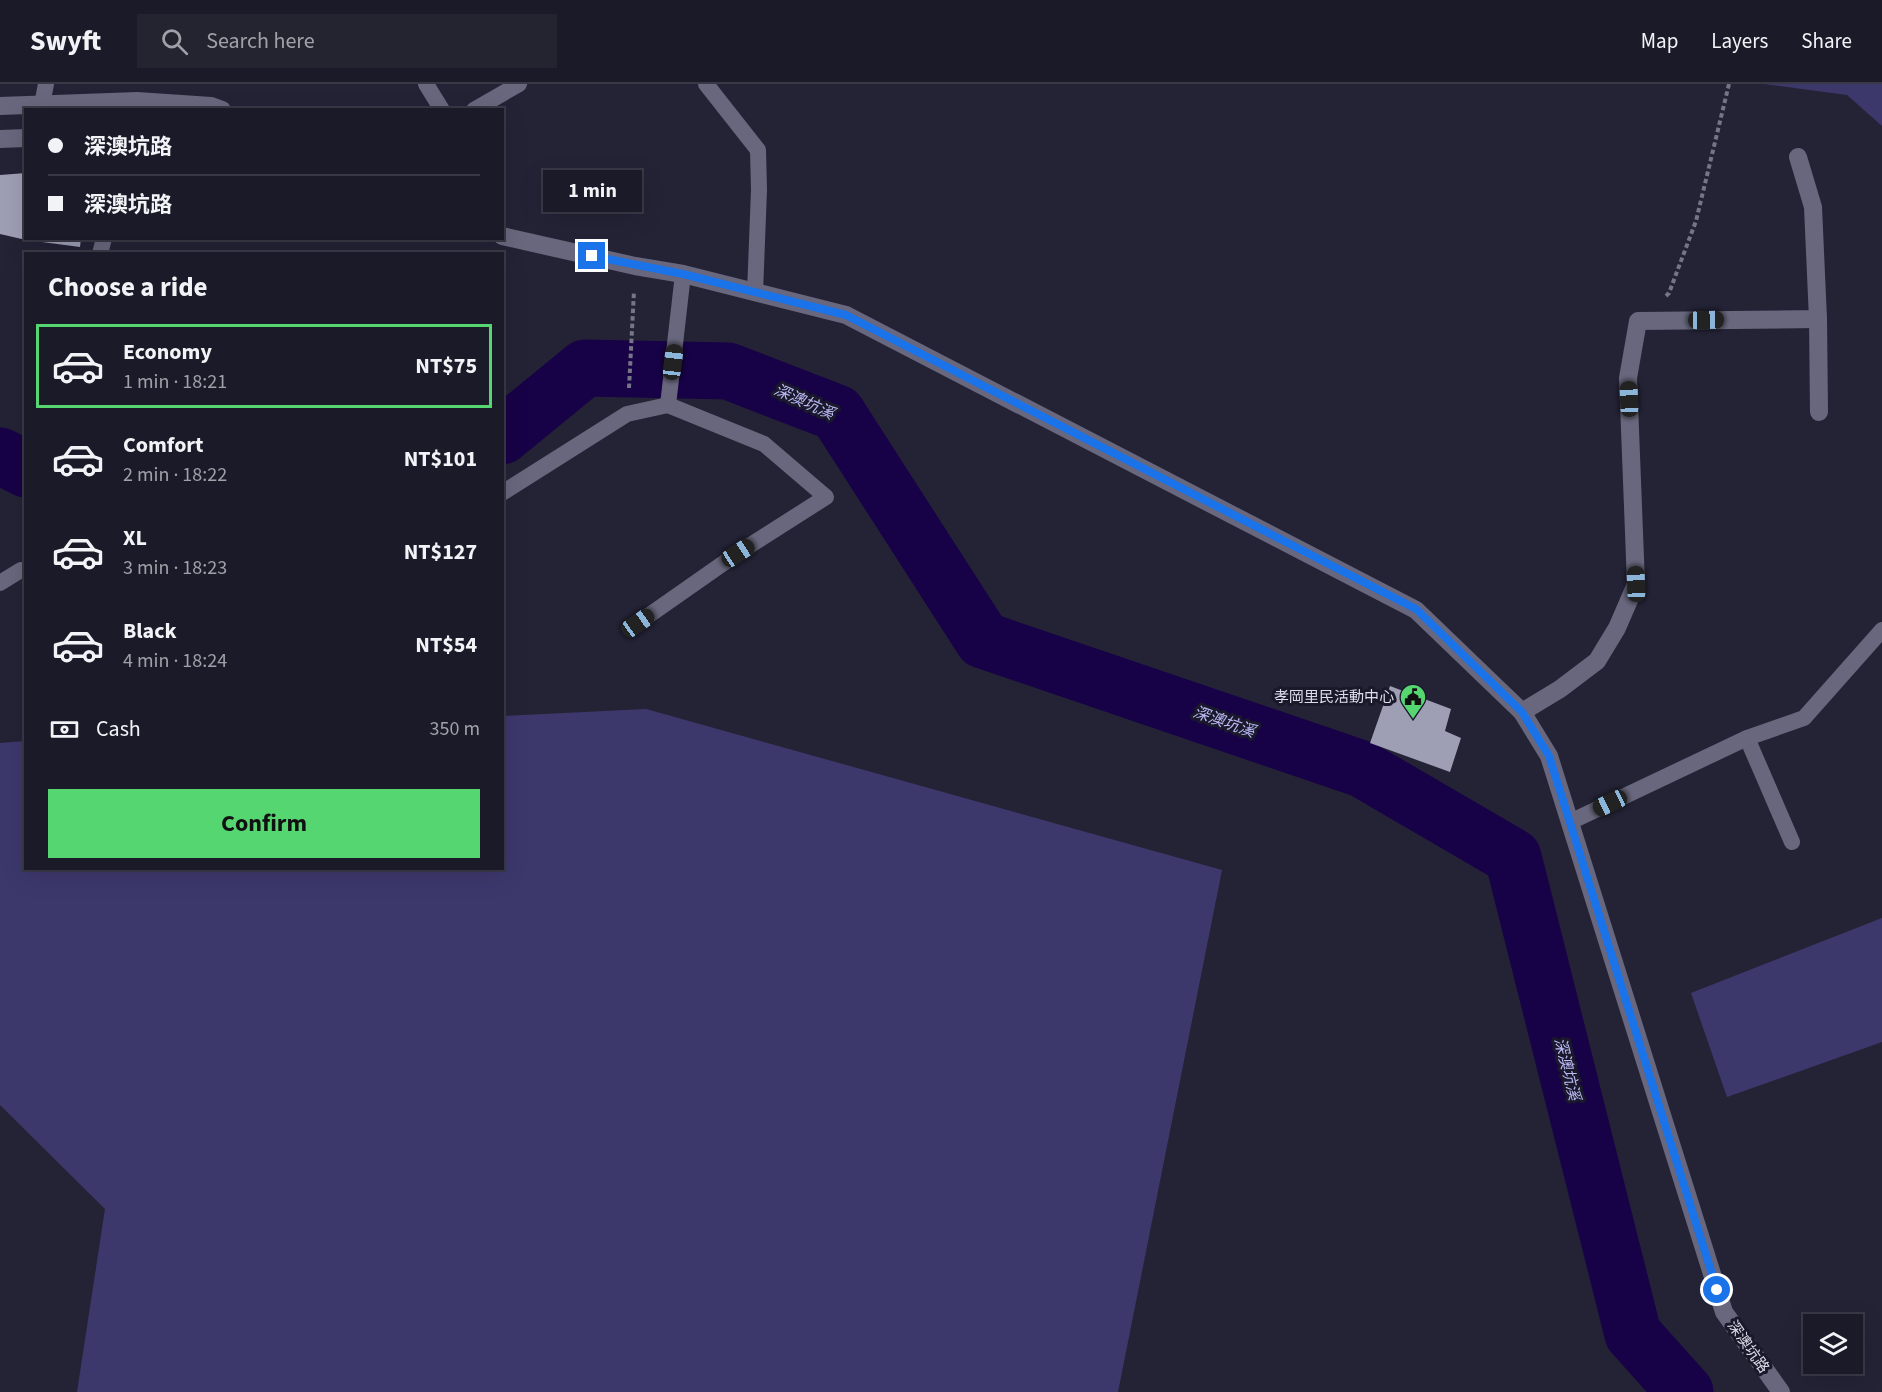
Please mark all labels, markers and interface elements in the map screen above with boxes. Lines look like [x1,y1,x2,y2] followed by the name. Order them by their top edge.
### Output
[137,14,557,68] search box
[30,21,101,61] text: Swyft
[158,25,191,58] icon: search
[206,25,315,57] text: Search here
[1641,26,1678,56] text: Map
[1711,26,1768,56] text: Layers
[1801,26,1852,56] text: Share
[84,131,172,163] text: 深澳坑路
[542,169,642,211] callout: 1 min
[568,177,617,205] text: 1 min
[84,189,172,221] text: 深澳坑路
[578,242,605,269] route end
[48,268,208,307] text: Choose a ride
[1688,311,1724,329] car
[123,336,212,368] text: Economy
[51,339,105,393] icon: car
[662,343,684,381] car
[415,350,477,382] text: NT$75
[123,368,227,396] text: 1 min · 18:21
[770,379,840,426] water label: 深澳坑溪
[1619,381,1639,417] car
[123,429,204,461] text: Comfort
[51,432,105,486] icon: car
[404,443,477,475] text: NT$101
[123,461,227,489] text: 2 min · 18:22
[123,522,147,554] text: XL
[51,525,105,579] icon: car
[404,536,477,568] text: NT$127
[718,536,758,570] car
[123,554,227,582] text: 3 min · 18:23
[1626,566,1646,602] car
[618,605,658,641] car
[123,615,177,647] text: Black
[51,618,105,672] icon: car
[415,629,477,661] text: NT$54
[123,647,227,675] text: 4 min · 18:24
[1398,682,1428,720] public building icon: 孝岡里民活動中心
[1274,687,1394,708] place label: 孝岡里民活動中心
[1190,701,1260,743] water label: 深澳坑溪
[48,713,81,746] icon: cash
[96,713,141,745] text: Cash
[430,715,480,743] text: 350 m
[1590,787,1630,819] car
[48,789,480,858] button: Confirm
[1549,1035,1586,1105] water label: 深澳坑溪
[1703,1276,1730,1303] route start
[1803,1314,1863,1374] map controls
[1803,1314,1863,1374] button: layers
[1722,1316,1774,1378] street label: 深澳坑路

